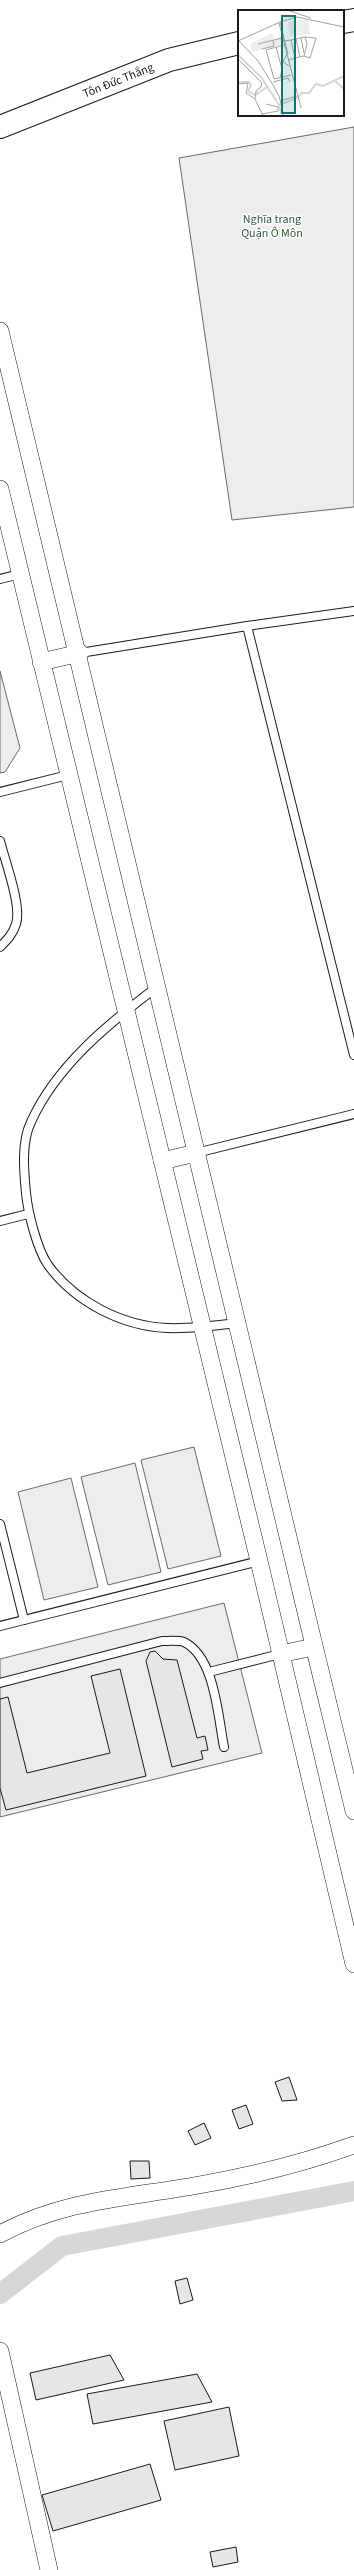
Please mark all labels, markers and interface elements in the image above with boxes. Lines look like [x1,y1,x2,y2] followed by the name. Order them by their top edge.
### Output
[238,10,344,116] inset map
[80,58,156,102] street label: Tôn Đức Thắng
[241,211,303,242] park label: Nghĩa trang Quận Ô Môn

